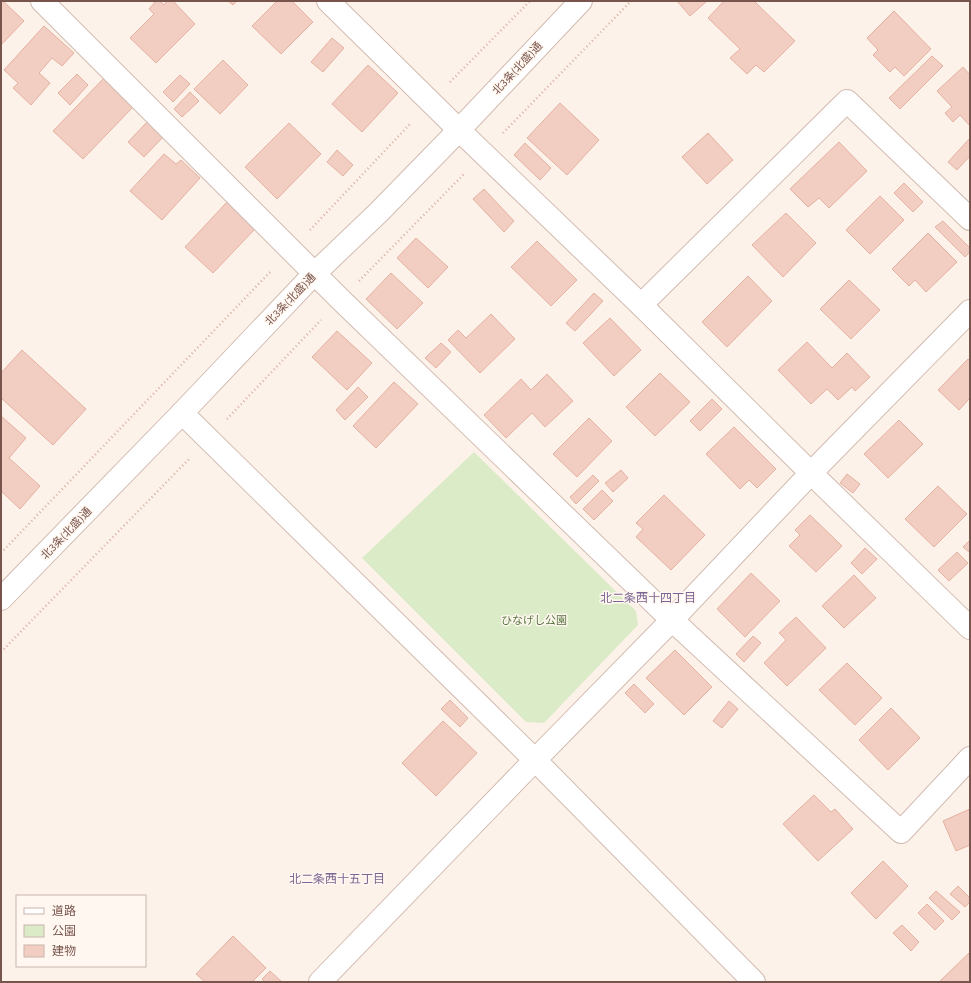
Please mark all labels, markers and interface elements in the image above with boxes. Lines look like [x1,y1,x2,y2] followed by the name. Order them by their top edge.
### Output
[489,39,546,98] street label: 北3条(北盛)通
[262,270,319,329] street label: 北3条(北盛)通
[38,504,95,563] street label: 北3条(北盛)通
[600,590,696,607] district label: 北二条西十四丁目
[501,613,567,628] park label: ひなげし公園
[289,871,385,888] district label: 北二条西十五丁目
[16,895,146,967] legend
[52,903,76,920] text: 道路
[52,923,76,940] text: 公園
[52,943,76,960] text: 建物

